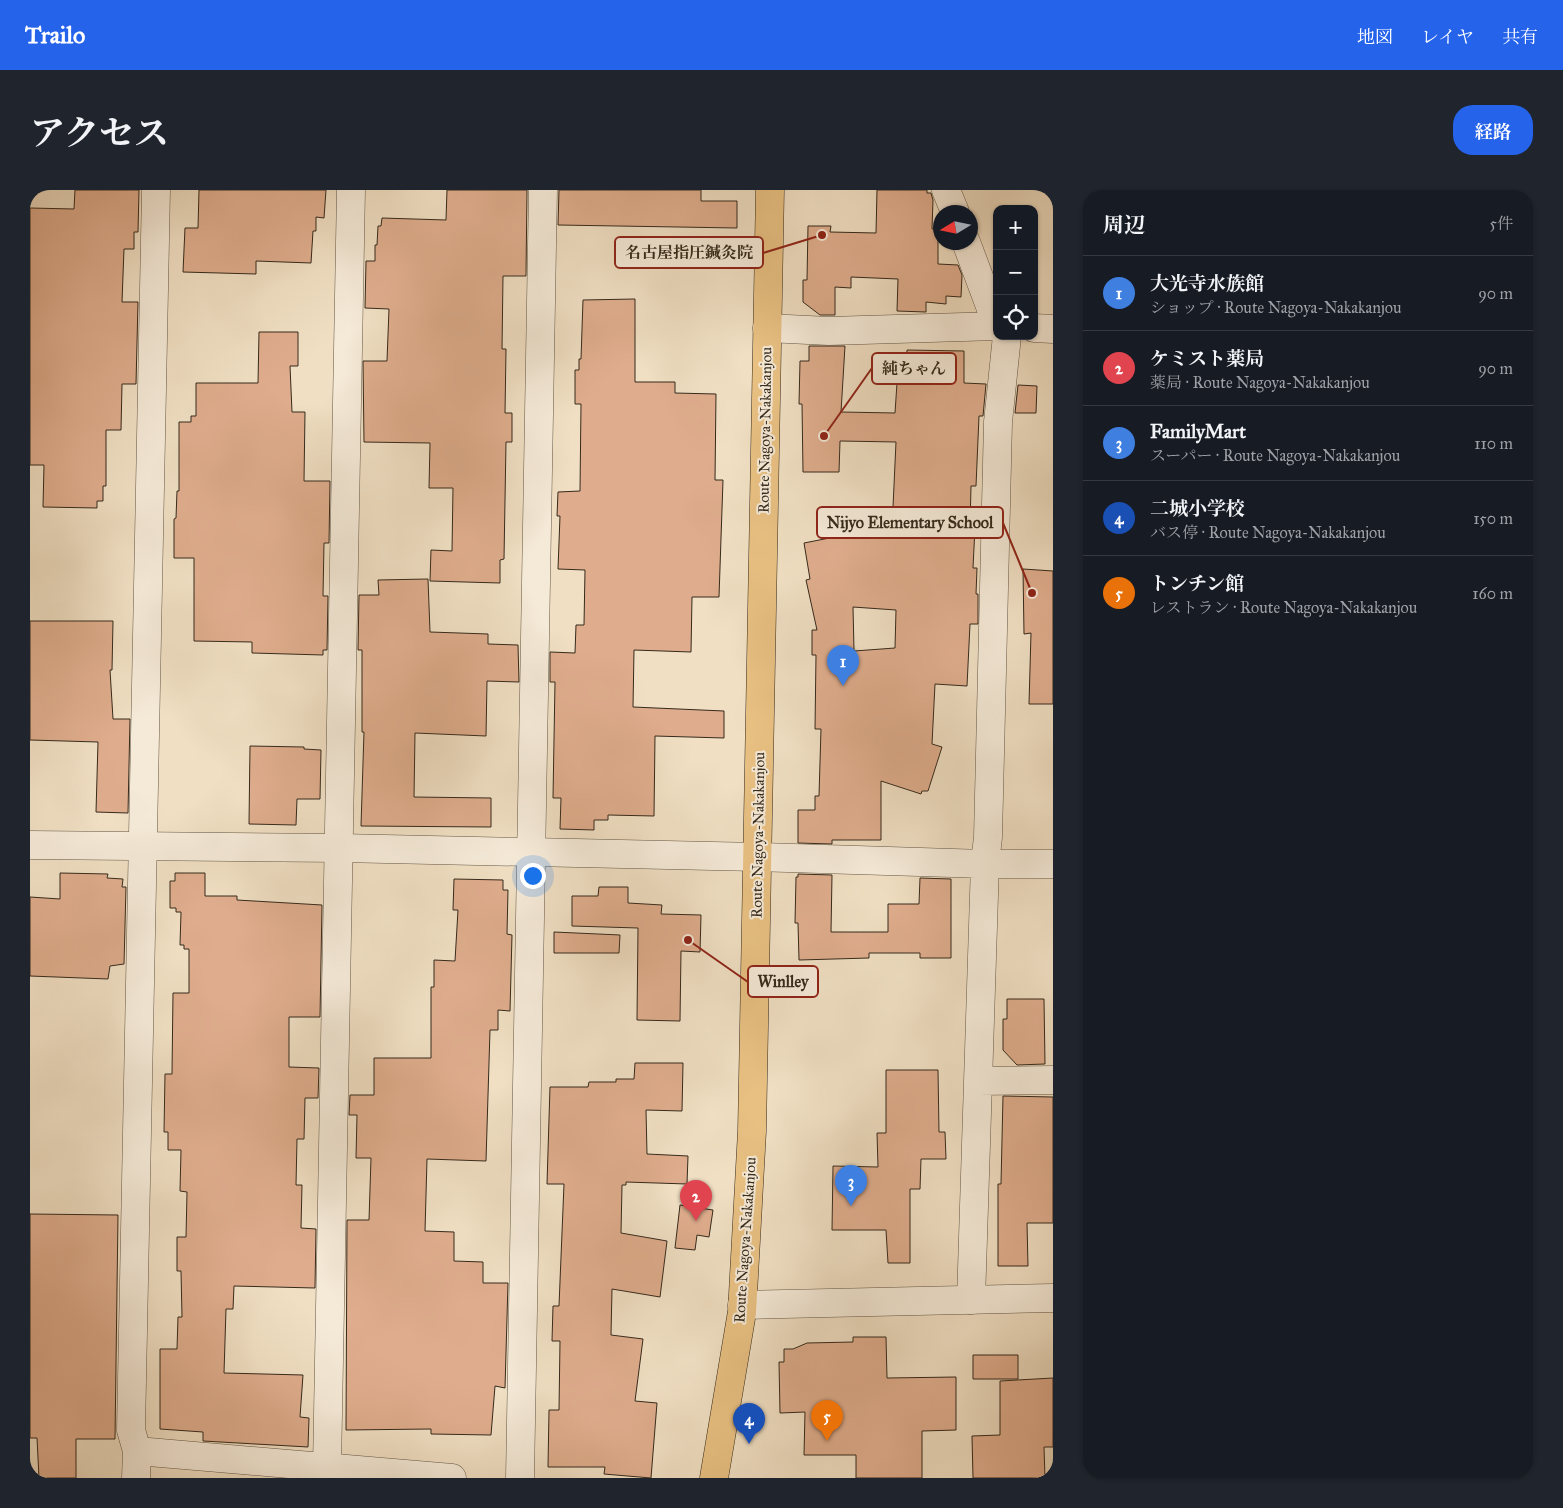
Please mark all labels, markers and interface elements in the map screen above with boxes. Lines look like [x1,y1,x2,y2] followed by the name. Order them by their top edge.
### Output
[25,20,85,50] text: Trailo
[1357,26,1393,48] text: 地図
[1421,26,1474,48] text: レイヤ
[1502,26,1538,48] text: 共有
[1453,105,1533,155] button: 経路
[30,112,169,155] text: アクセス
[933,205,978,250] north arrow
[993,205,1038,340] map controls
[993,205,1038,250] button: +
[1103,212,1145,238] text: 周辺
[1490,214,1513,233] text: 5件
[615,237,763,268] callout: 名古屋指圧鍼灸院
[625,243,753,262] text: 名古屋指圧鍼灸院
[993,250,1038,295] button: −
[1150,272,1264,295] text: 大光寺水族館
[1116,284,1122,303] text: 1
[1478,284,1513,303] text: 90 m
[993,295,1038,340] button: locate
[1150,298,1402,317] text: ショップ · Route Nagoya-Nakakanjou
[755,347,775,513] street label: Route Nagoya-Nakakanjou
[1150,347,1264,370] text: ケミスト薬局
[872,353,956,384] callout: 純ちゃん
[882,359,946,378] text: 純ちゃん
[1115,359,1123,378] text: 2
[1478,359,1513,378] text: 90 m
[1150,373,1370,392] text: 薬局 · Route Nagoya-Nakakanjou
[1150,420,1246,443] text: FamilyMart
[1116,434,1122,453] text: 3
[1474,434,1513,453] text: 110 m
[1150,446,1400,465] text: スーパー · Route Nagoya-Nakakanjou
[1150,497,1245,520] text: 二城小学校
[817,507,1003,538] callout: Nijyo Elementary School
[1115,509,1123,528] text: 4
[1473,509,1513,528] text: 150 m
[827,513,994,533] text: Nijyo Elementary School
[1150,523,1386,542] text: バス停 · Route Nagoya-Nakakanjou
[1150,572,1244,595] text: トンチン館
[1115,584,1123,603] text: 5
[1472,584,1513,603] text: 160 m
[1150,598,1417,617] text: レストラン · Route Nagoya-Nakakanjou
[827,645,859,686] pin: 1
[748,752,768,918] street label: Route Nagoya-Nakakanjou
[520,863,546,889] your location
[748,966,818,997] callout: Winlley
[758,972,810,992] text: Winlley
[730,1156,760,1324] street label: Route Nagoya-Nakakanjou
[835,1165,867,1206] pin: 3
[680,1180,712,1221] pin: 2
[811,1400,843,1441] pin: 5
[733,1403,765,1444] pin: 4

